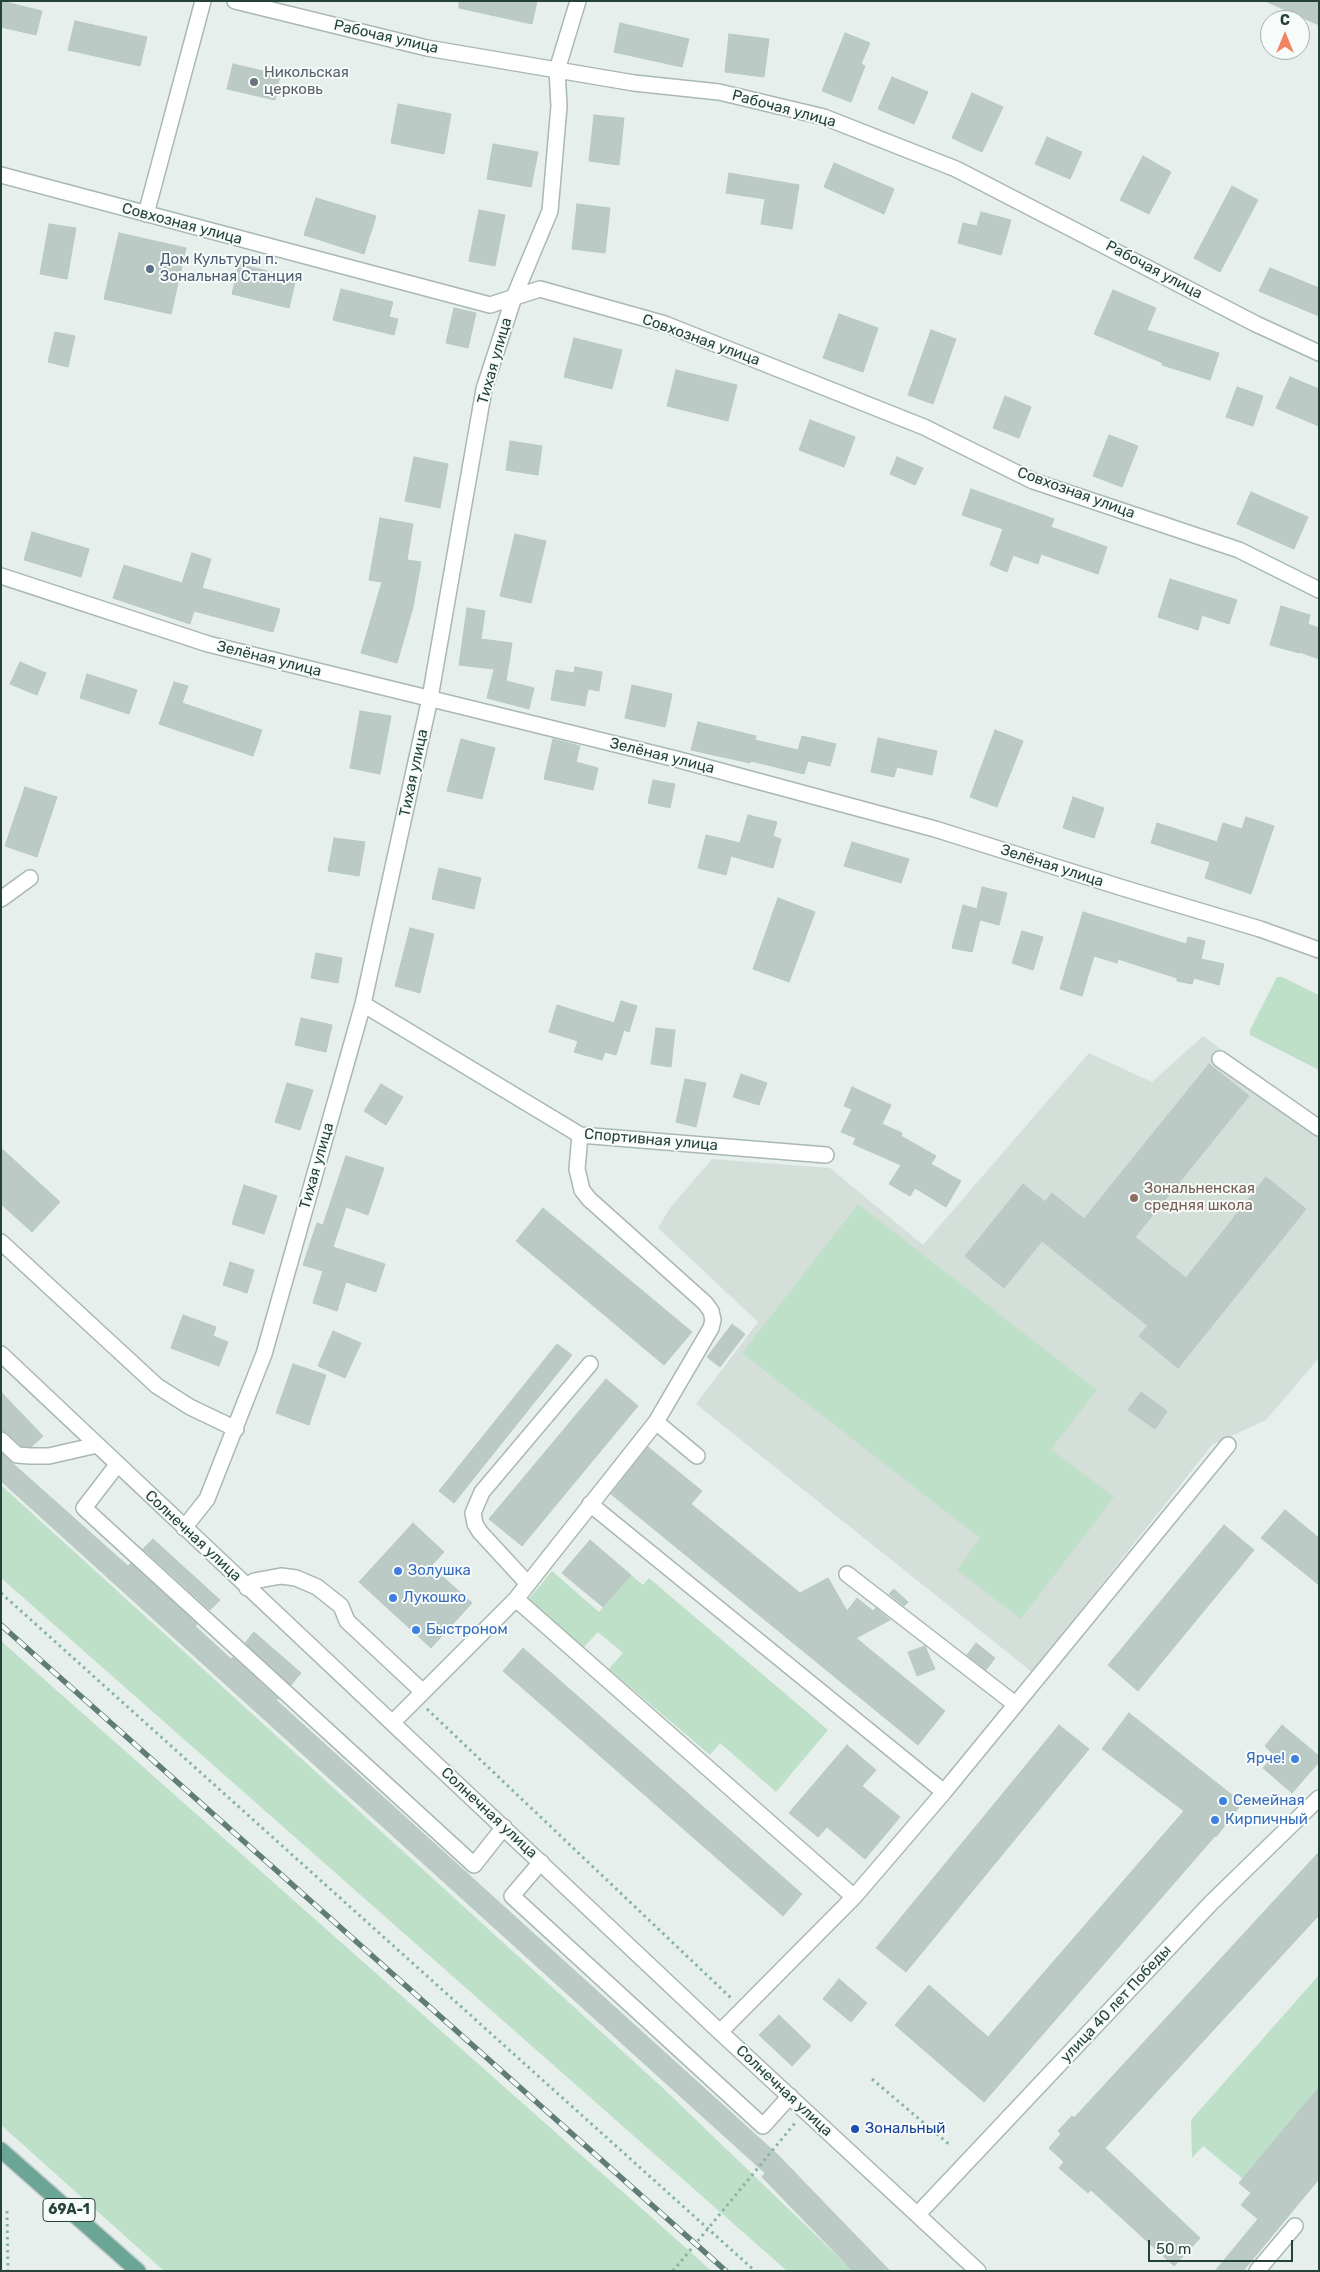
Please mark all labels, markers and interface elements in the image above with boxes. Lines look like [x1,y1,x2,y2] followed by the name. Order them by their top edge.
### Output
[1260,10,1310,60] north arrow
[1280,12,1290,29] text: С
[332,16,440,58] street label: Рабочая улица
[264,64,349,99] place label: Никольская церковь
[248,76,260,88] marker: Никольская церковь
[730,86,838,132] street label: Рабочая улица
[120,199,244,249] street label: Совхозная улица
[1103,237,1205,303] street label: Рабочая улица
[160,251,302,286] place label: Дом Культуры п. Зональная Станция
[144,263,156,275] marker: Дом Культуры п. Зональная Станция
[640,310,762,370] street label: Совхозная улица
[474,316,516,406] street label: Тихая улица
[1015,463,1137,523] street label: Совхозная улица
[215,637,323,681] street label: Зелёная улица
[396,728,432,818] street label: Тихая улица
[608,734,716,778] street label: Зелёная улица
[998,841,1106,891] street label: Зелёная улица
[296,1121,338,1211] street label: Тихая улица
[583,1125,719,1155] street label: Спортивная улица
[1144,1180,1255,1215] place label: Зональненская средняя школа
[1128,1192,1140,1204] marker: Зональненская средняя школа
[141,1487,245,1585] street label: Солнечная улица
[408,1562,471,1580] place label: Золушка
[392,1565,404,1577] marker: Золушка
[403,1589,466,1607] place label: Лукошко
[387,1592,399,1604] marker: Лукошко
[426,1621,508,1639] place label: Быстроном
[410,1624,422,1636] marker: Быстроном
[1246,1750,1285,1768] place label: Ярче!
[1289,1753,1301,1765] marker: Ярче!
[437,1764,541,1862] street label: Солнечная улица
[1233,1792,1305,1810] place label: Семейная
[1217,1795,1229,1807] marker: Семейная
[1225,1811,1308,1829] place label: Кирпичный
[1209,1814,1221,1826] marker: Кирпичный
[1057,1942,1175,2066] street label: улица 40 лет Победы
[732,2042,836,2140] street label: Солнечная улица
[865,2120,945,2138] place label: Зональный
[849,2123,861,2135] marker: Зональный
[43,2198,95,2222] road number: 69А-1
[1150,2230,1295,2262] scale bar
[1156,2240,1191,2258] text: 50 m

